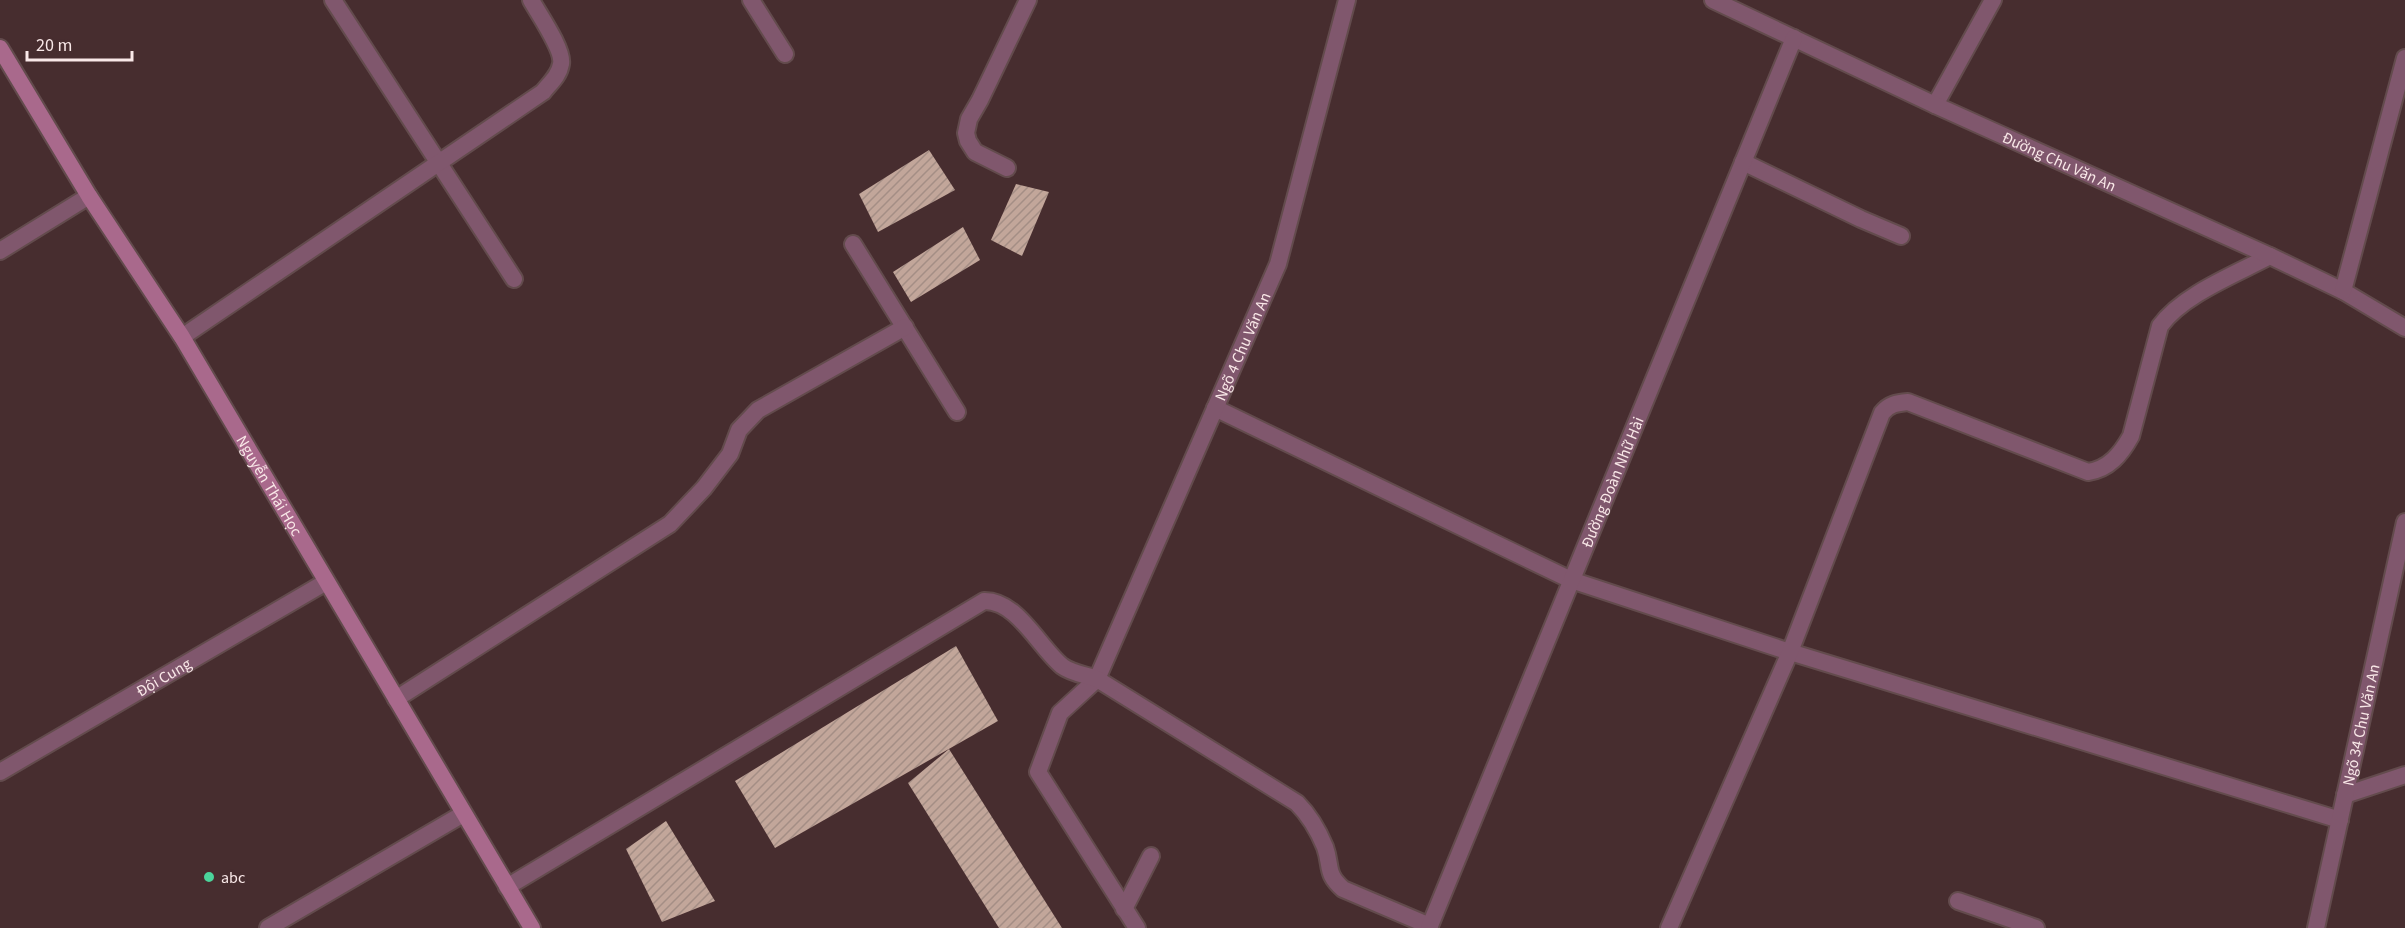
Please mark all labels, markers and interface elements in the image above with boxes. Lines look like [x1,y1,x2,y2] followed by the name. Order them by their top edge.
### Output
[27,24,132,62] scale bar
[36,33,72,58] text: 20 m
[1998,127,2119,197] street label: Đường Chu Văn An
[1210,289,1276,404] street label: Ngõ 4 Chu Văn An
[1576,414,1650,551] street label: Đường Đoàn Nhữ Hài
[231,431,307,540] street label: Nguyễn Thái Học
[132,653,195,702] street label: Đội Cung
[2337,662,2386,788] street label: Ngõ 34 Chu Văn An
[221,867,245,889] place label: abc
[202,870,216,884] marker: abc

